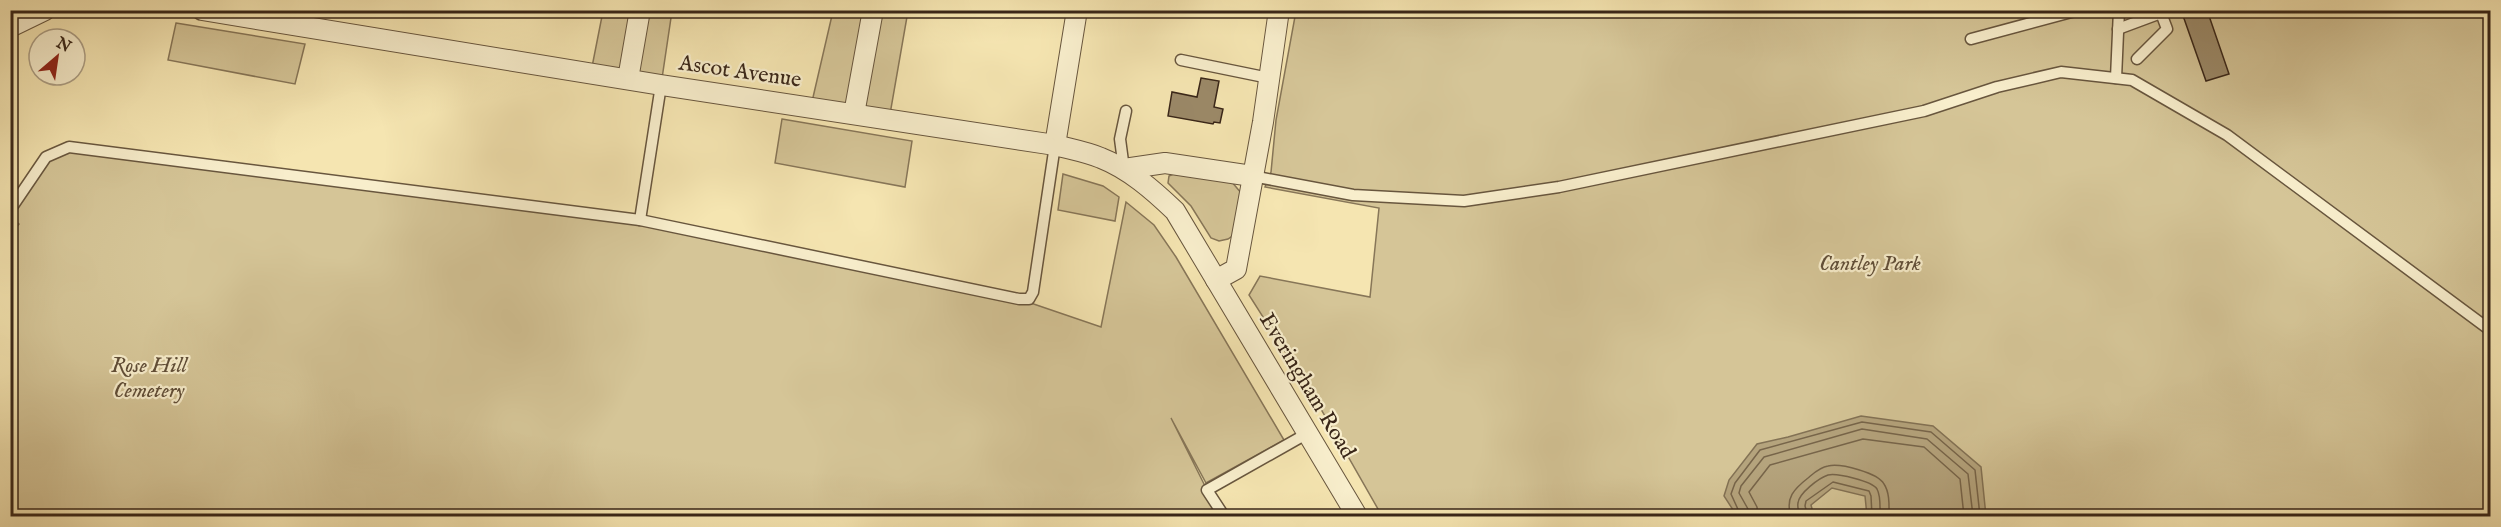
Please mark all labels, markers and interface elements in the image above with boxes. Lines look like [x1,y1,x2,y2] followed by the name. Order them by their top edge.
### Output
[27,27,87,87] north arrow
[52,33,74,58] text: N
[676,49,803,94] street label: Ascot Avenue
[1819,250,1921,278] park label: Cantley Park
[1252,308,1362,464] street label: Everingham Road
[111,352,189,405] park label: Rose Hill Cemetery

